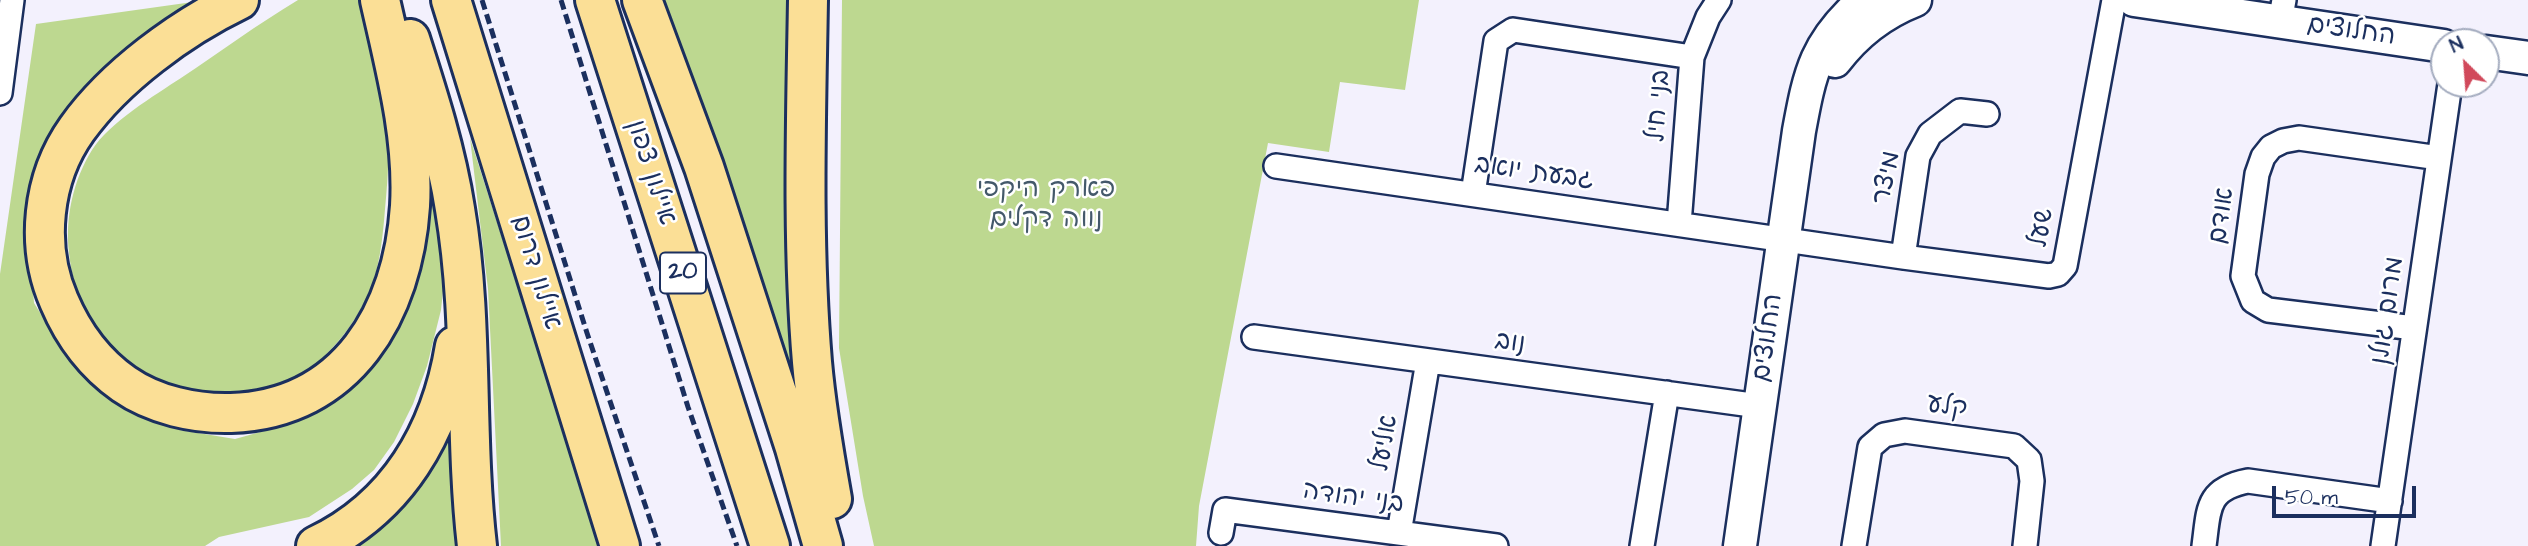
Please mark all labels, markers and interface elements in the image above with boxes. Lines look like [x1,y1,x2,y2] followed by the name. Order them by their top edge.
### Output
[2305,10,2397,54] street label: החלוצים
[2430,28,2500,98] north arrow
[2446,31,2468,60] text: N
[1642,69,1678,143] street label: בני חיל
[618,116,682,230] street label: איילון צפון
[1867,148,1909,208] street label: מיצר
[1472,150,1596,198] street label: גבעת יואב
[977,175,1115,236] park label: פארק היקפי נווה דקלים
[2204,186,2242,246] street label: אודם
[2024,206,2062,250] street label: שעל
[503,212,567,334] street label: איילון דרום
[660,252,706,294] road number: 20
[2366,255,2412,367] street label: מרום גולן
[1747,292,1791,384] street label: החלוצים
[1493,326,1527,362] street label: נוב
[1925,390,1969,426] street label: קלע
[1366,413,1406,473] street label: אליעל
[2276,472,2420,516] scale bar
[1300,476,1406,522] street label: בני יהודה
[2285,483,2338,512] text: 50 m

